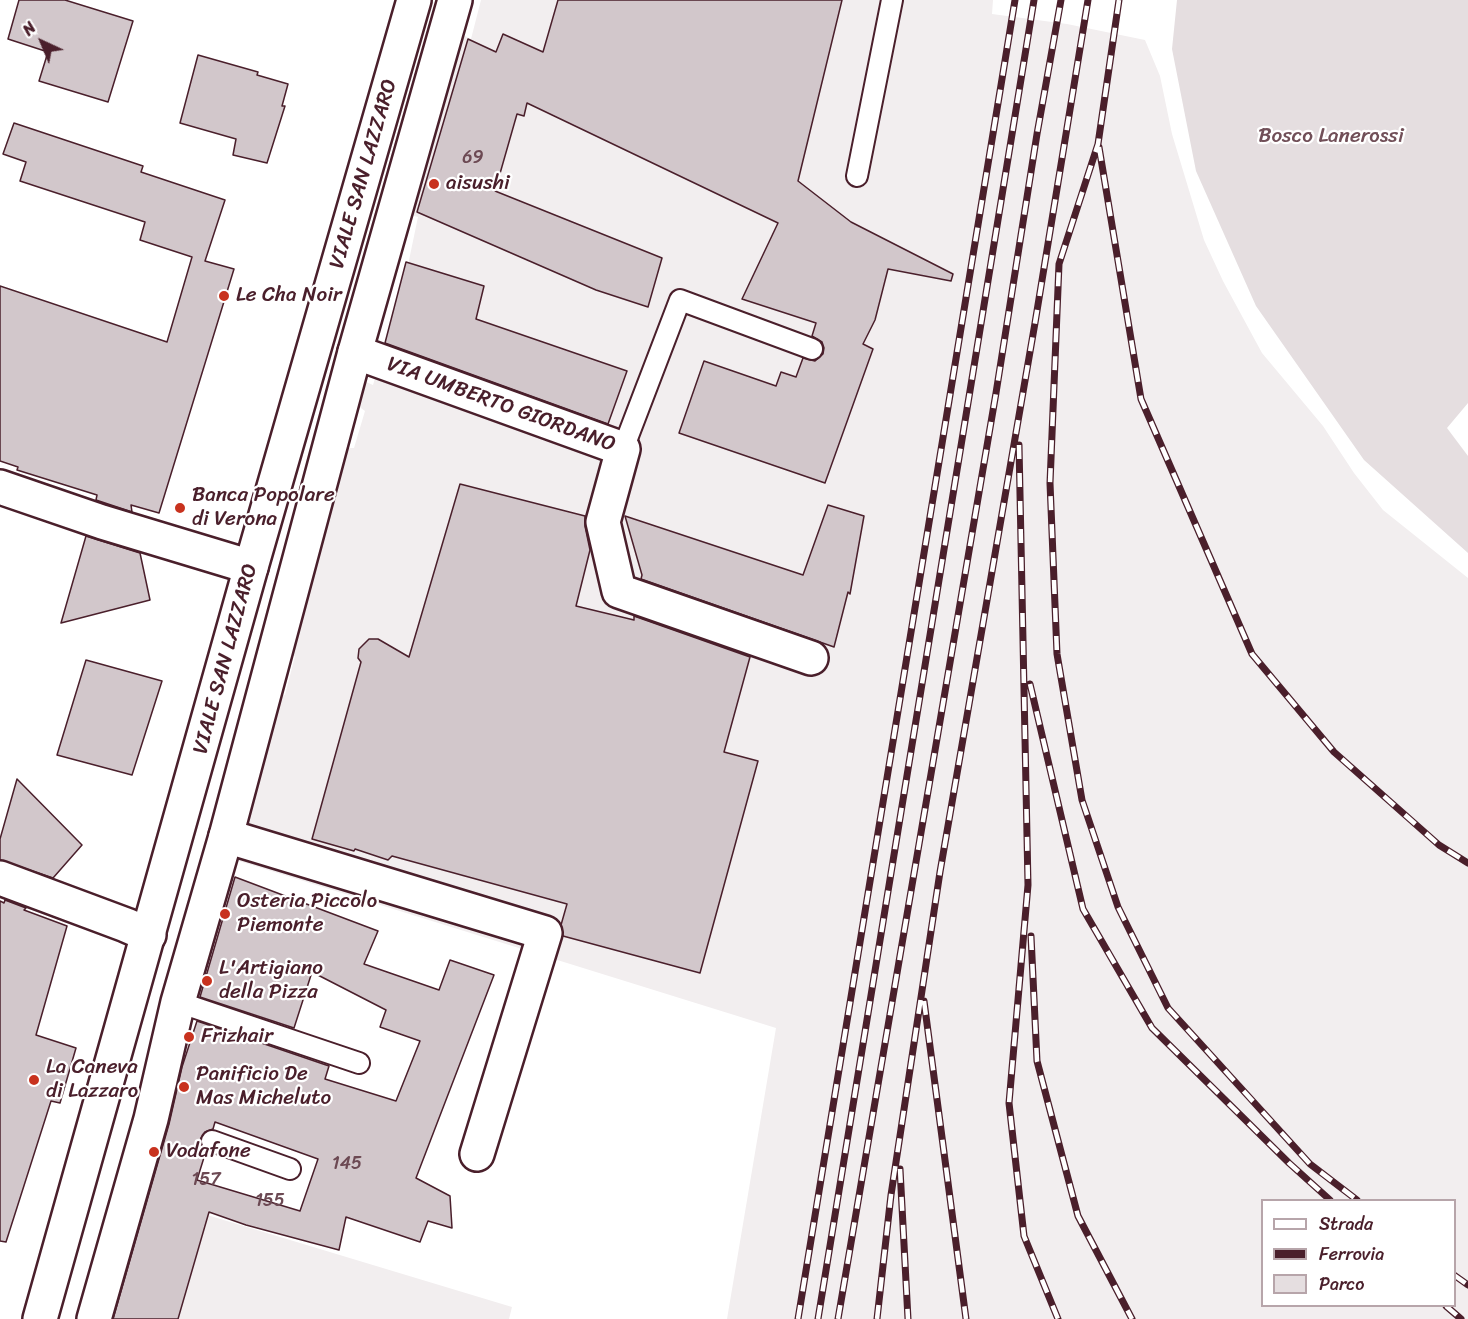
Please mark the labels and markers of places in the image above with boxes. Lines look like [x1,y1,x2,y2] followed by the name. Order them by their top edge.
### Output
[446,171,510,197] place label: aisushi
[427,177,441,191] marker: aisushi
[236,283,342,309] place label: Le Cha Noir
[217,289,231,303] marker: Le Cha Noir
[192,483,335,533] place label: Banca Popolare di Verona
[173,501,187,515] marker: Banca Popolare di Verona
[237,889,377,939] place label: Osteria Piccolo Piemonte
[218,907,232,921] marker: Osteria Piccolo Piemonte
[219,956,323,1006] place label: L'Artigiano della Pizza
[200,974,214,988] marker: L'Artigiano della Pizza
[201,1024,273,1050] place label: Frizhair
[182,1030,196,1044] marker: Frizhair
[46,1055,138,1105] place label: La Caneva di Lazzaro
[196,1062,331,1112] place label: Panificio De Mas Micheluto
[27,1073,41,1087] marker: La Caneva di Lazzaro
[177,1080,191,1094] marker: Panificio De Mas Micheluto
[166,1139,251,1165] place label: Vodafone
[147,1145,161,1159] marker: Vodafone

